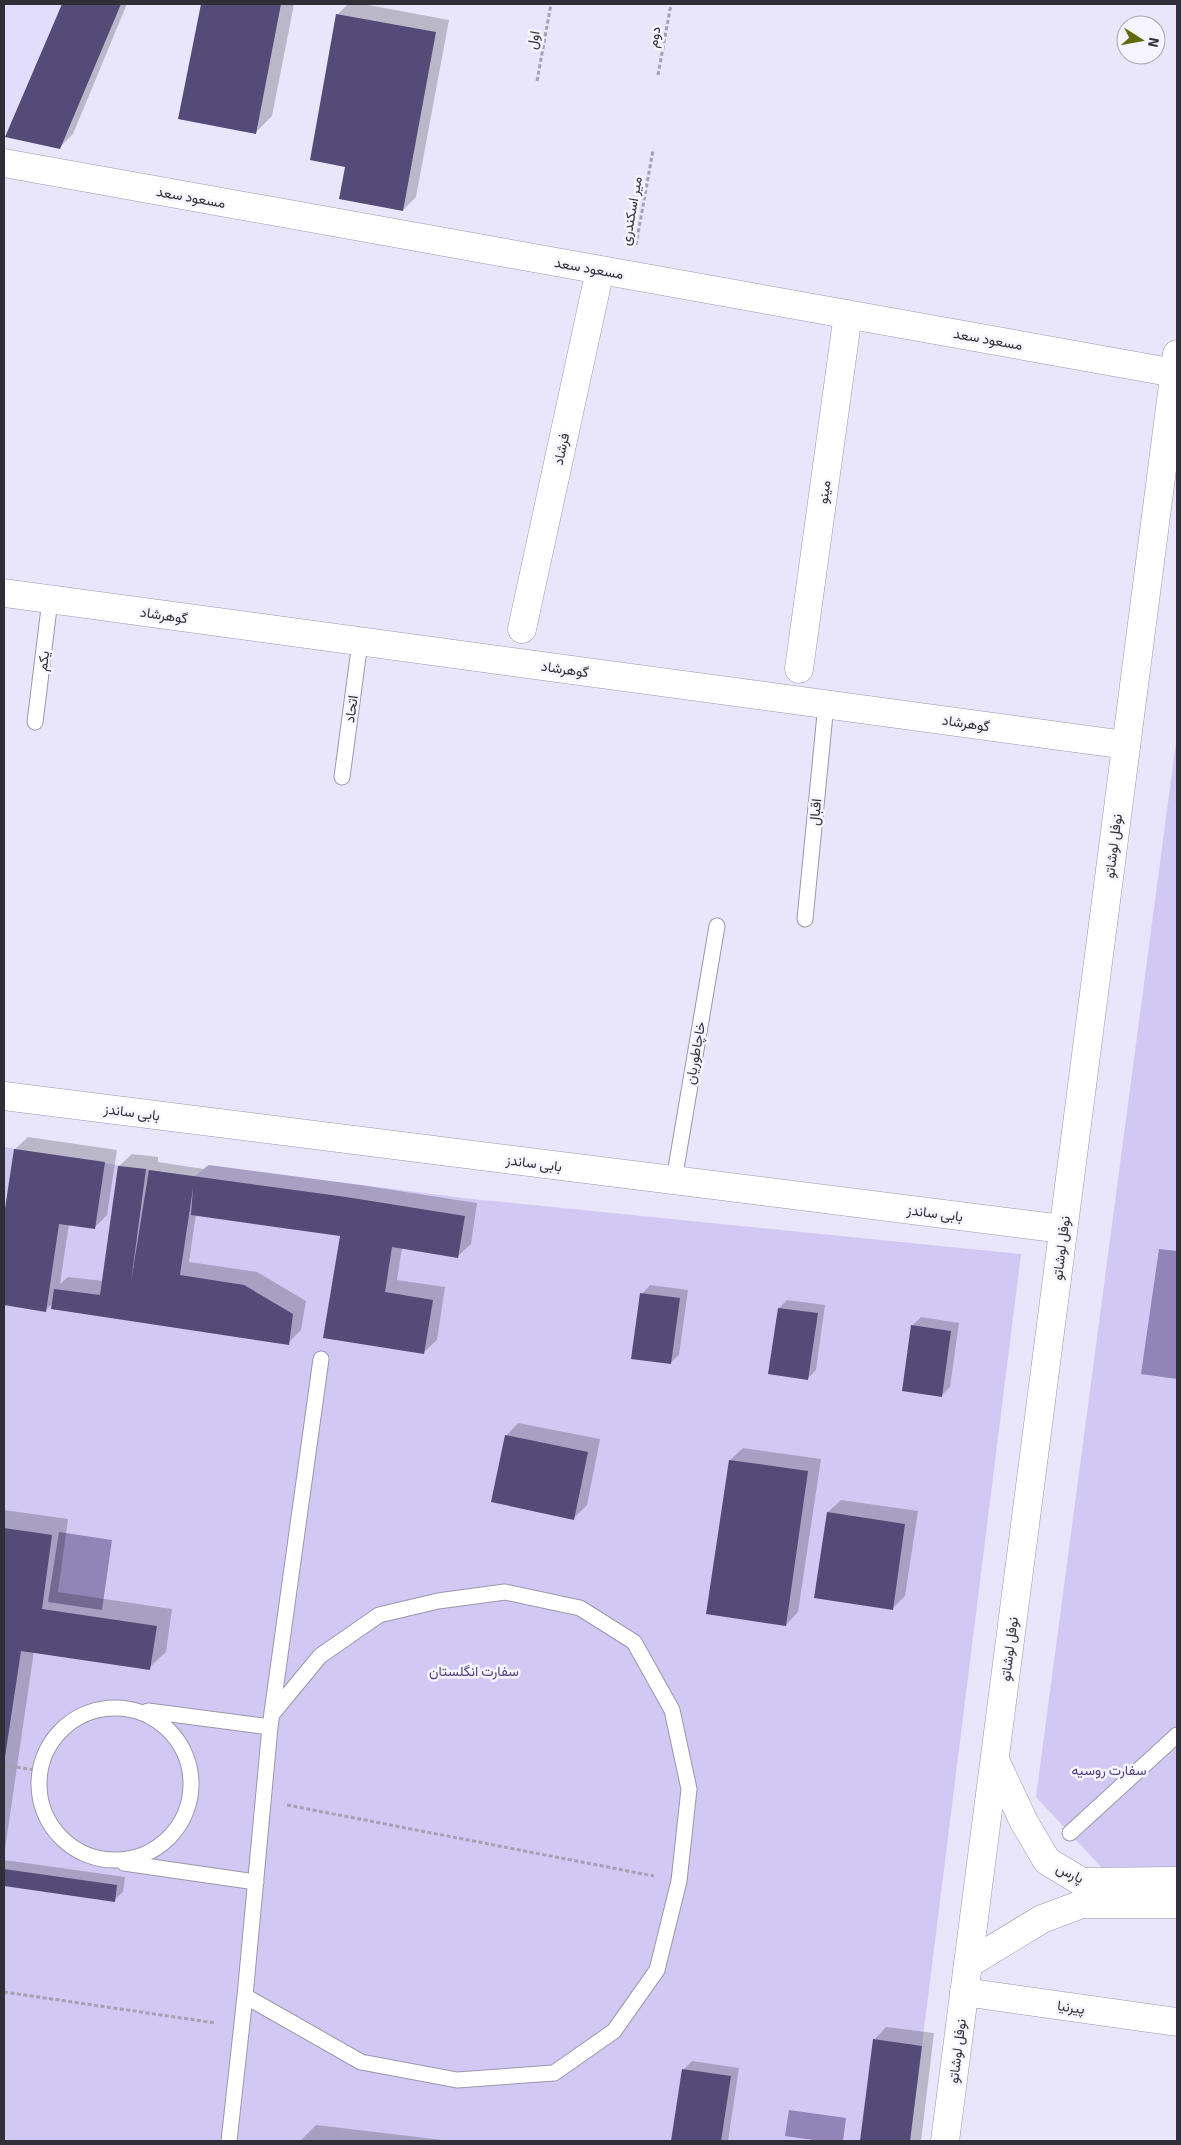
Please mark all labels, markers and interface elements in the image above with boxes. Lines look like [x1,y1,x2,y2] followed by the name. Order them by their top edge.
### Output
[1116,15,1166,65] north arrow
[644,25,665,49] street label: دوم
[524,30,544,51] street label: اول
[1144,36,1163,49] text: N
[617,175,646,247] street label: میر اسکندری
[155,183,227,212] street label: مسعود سعد
[553,254,625,283] street label: مسعود سعد
[952,325,1024,354] street label: مسعود سعد
[550,432,573,467] street label: فرشاد
[814,479,835,505] street label: مینو
[139,604,189,627] street label: گوهرشاد
[34,650,53,672] street label: یکم
[540,658,590,681] street label: گوهرشاد
[341,694,362,724] street label: اتحاد
[941,712,991,735] street label: گوهرشاد
[806,798,826,826] street label: اقبال
[1101,813,1126,879] street label: نوفل لوشاتو
[682,1020,710,1086] street label: خاچاطوریان
[102,1101,161,1124] street label: بابی ساندز
[504,1152,563,1175] street label: بابی ساندز
[905,1202,964,1225] street label: بابی ساندز
[1049,1215,1074,1281] street label: نوفل لوشاتو
[997,1616,1022,1682] street label: نوفل لوشاتو
[429,1663,519,1680] park label: سفارت انگلستان
[1072,1762,1146,1779] park label: سفارت روسیه
[1053,1860,1086,1888] street label: پارس
[1056,1997,1086,2019] street label: پیرنیا
[945,2018,970,2084] street label: نوفل لوشاتو

